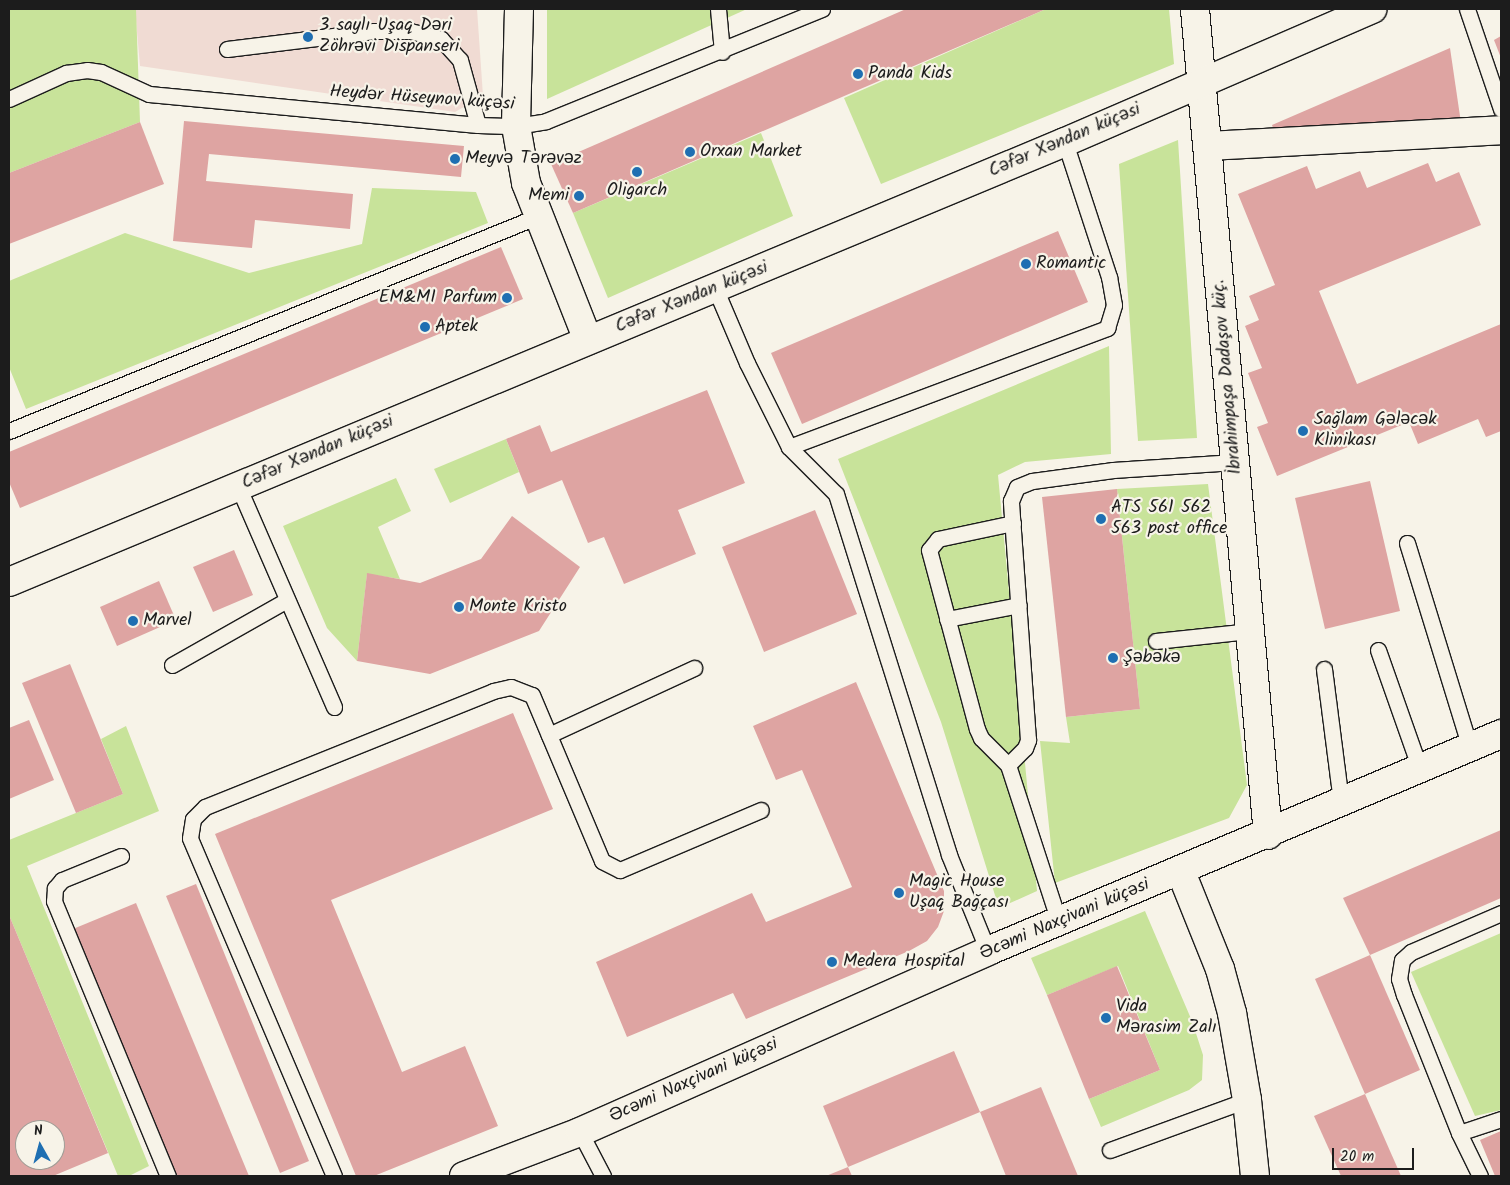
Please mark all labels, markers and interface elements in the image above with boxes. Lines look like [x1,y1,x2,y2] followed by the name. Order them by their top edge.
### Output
[319,16,459,58] place label: 3 saylı Uşaq Dəri Zöhrəvi Dispanseri
[301,30,315,44] marker: 3 saylı Uşaq Dəri Zöhrəvi Dispanseri
[868,63,952,85] place label: Panda Kids
[852,68,864,80] marker: Panda Kids
[329,82,515,116] street label: Heydər Hüseynov küçəsi
[986,99,1144,183] street label: Cəfər Xəndan küçəsi
[700,141,802,163] place label: Orxan Market
[684,146,696,158] marker: Orxan Market
[465,148,582,170] place label: Meyvə Tərəvəz
[449,153,461,165] marker: Meyvə Tərəvəz
[631,166,643,178] marker: Oligarch
[607,180,667,202] place label: Oligarch
[528,185,569,207] place label: Memi
[573,190,585,202] marker: Memi
[1036,253,1106,275] place label: Romantic
[612,257,772,339] street label: Cəfər Xəndan küçəsi
[1020,258,1032,270] marker: Romantic
[1209,279,1247,475] street label: İbrahimpaşa Dadaşov küç.
[379,287,497,309] place label: EM&MI Parfum
[501,292,513,304] marker: EM&MI Parfum
[435,316,478,338] place label: Aptek
[419,321,431,333] marker: Aptek
[1314,410,1437,452] place label: Sağlam Gələcək Klinikası
[239,411,397,495] street label: Cəfər Xəndan küçəsi
[1296,424,1310,438] marker: Sağlam Gələcək Klinikası
[1111,498,1227,540] place label: ATS 561 562 563 post office
[1095,513,1107,525] marker: ATS 561 562 563 post office
[469,596,567,618] place label: Monte Kristo
[453,601,465,613] marker: Monte Kristo
[143,610,192,632] place label: Marvel
[127,615,139,627] marker: Marvel
[1123,647,1181,669] place label: Şəbəkə
[1107,652,1119,664] marker: Şəbəkə
[909,872,1009,914] place label: Magic House Uşaq Bağçası
[977,874,1153,966] street label: Əcəmi Naxçivani küçəsi
[893,887,905,899] marker: Magic House Uşaq Bağçası
[843,951,965,973] place label: Medera Hospital
[825,955,839,969] marker: Medera Hospital
[1116,997,1217,1040] place label: Vida Mərasim Zalı
[1100,1012,1112,1024] marker: Vida Mərasim Zalı
[606,1034,782,1128] street label: Əcəmi Naxçivani küçəsi
[15,1120,65,1170] north arrow
[33,1120,44,1143] text: N
[1335,1138,1418,1170] scale bar
[1340,1145,1374,1169] text: 20 m

